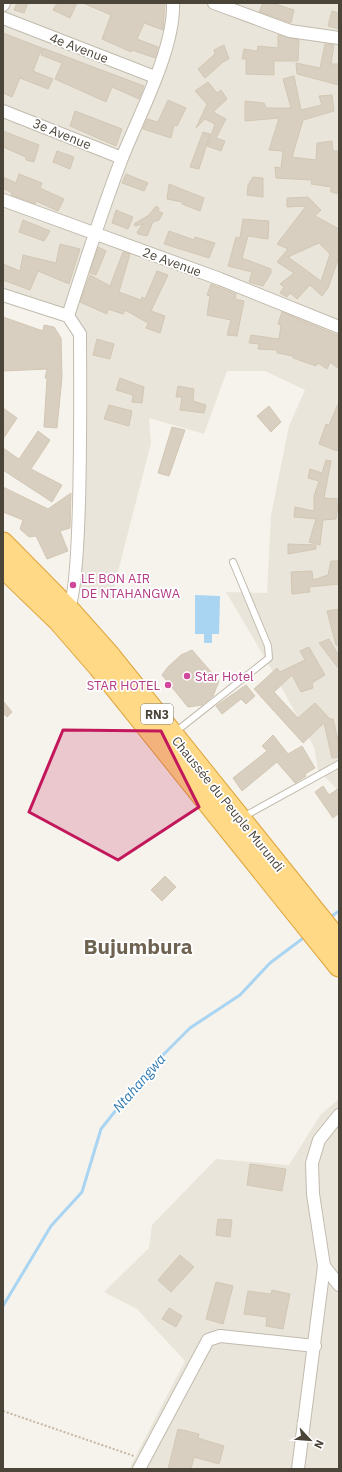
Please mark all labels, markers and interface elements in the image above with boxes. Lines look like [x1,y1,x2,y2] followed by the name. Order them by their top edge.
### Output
[47,29,111,67] street label: 4e Avenue
[30,115,94,153] street label: 3e Avenue
[140,244,204,280] street label: 2e Avenue
[81,570,181,602] place label: LE BON AIR DE NTAHANGWA
[68,580,78,590] marker: LE BON AIR DE NTAHANGWA
[195,668,254,685] place label: Star Hotel
[182,671,192,681] marker: Star Hotel
[87,677,160,694] place label: STAR HOTEL
[163,680,173,690] marker: STAR HOTEL
[141,704,173,724] road number: RN3
[168,733,288,875] street label: Chaussée du Peuple Murundi
[83,932,193,960] district label: Bujumbura
[109,1050,169,1116] water label: Ntahangwa
[290,1420,330,1460] north arrow
[311,1438,327,1451] text: N

